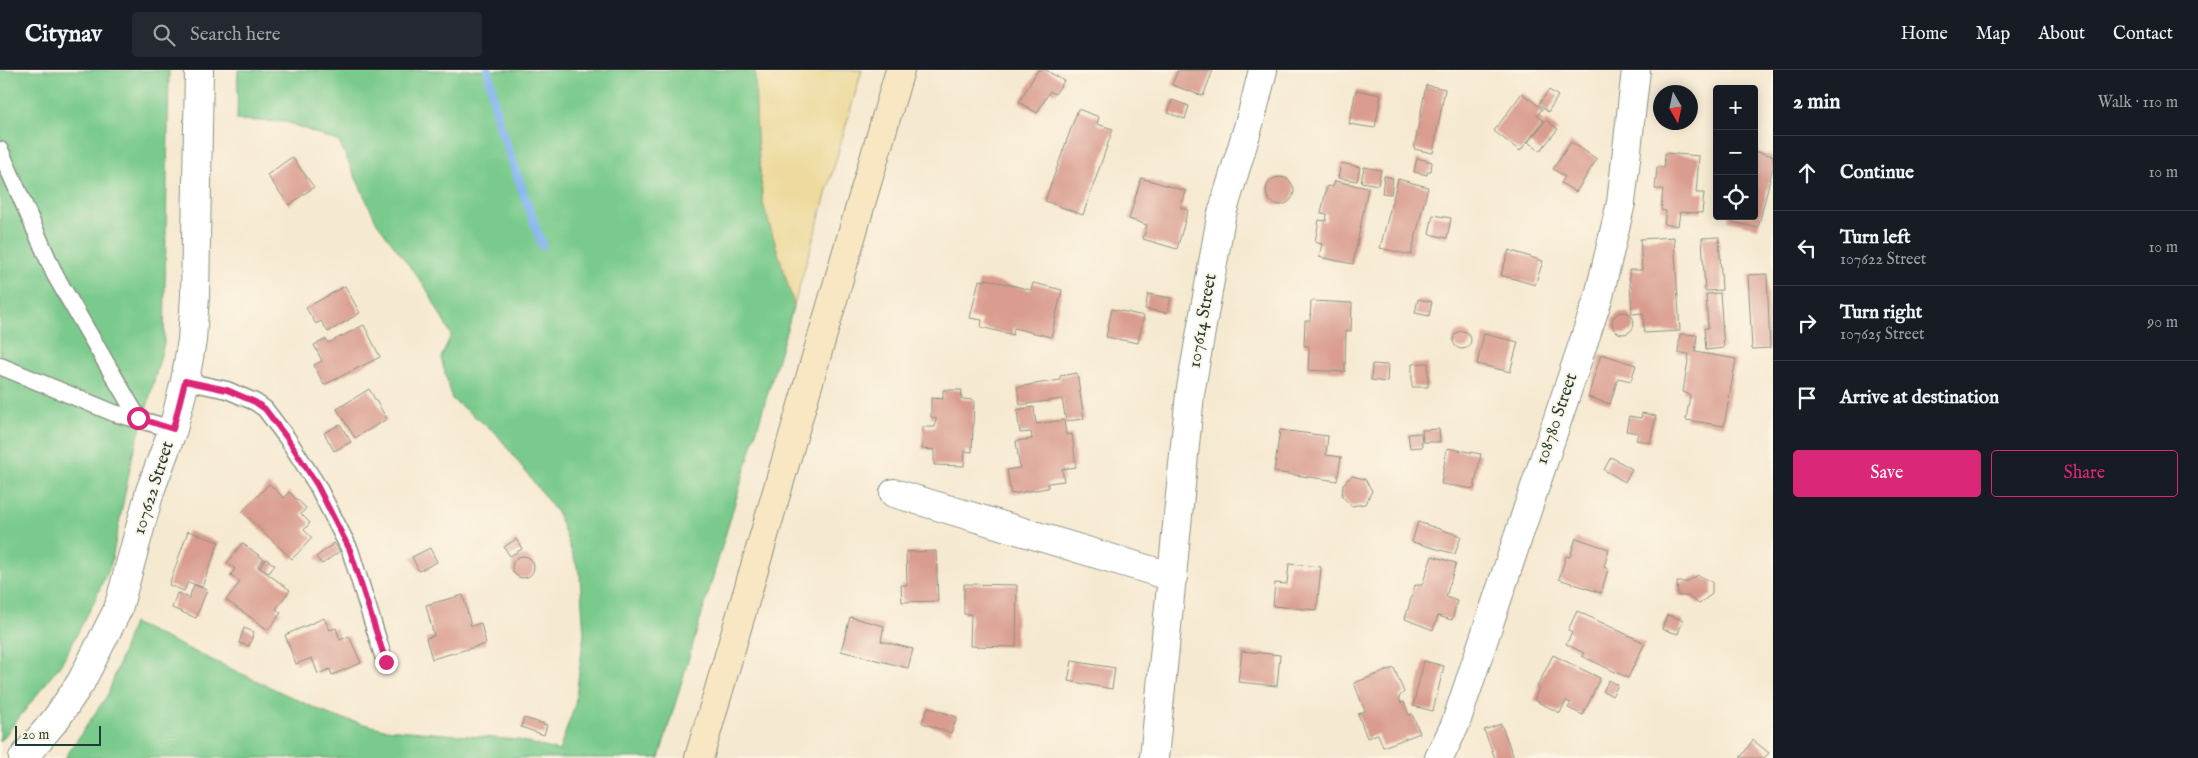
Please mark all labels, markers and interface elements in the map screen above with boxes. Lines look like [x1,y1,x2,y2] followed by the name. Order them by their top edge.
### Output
[132,12,482,57] search box
[25,19,102,50] text: Citynav
[150,21,178,49] icon: search
[190,23,281,47] text: Search here
[1901,23,1948,46] text: Home
[1976,23,2010,46] text: Map
[2038,23,2085,46] text: About
[2113,23,2173,46] text: Contact
[1653,85,1698,130] north arrow
[1713,85,1758,220] map controls
[1713,85,1758,130] button: +
[1793,89,1840,116] text: 2 min
[2098,93,2178,113] text: Walk · 110 m
[1713,130,1758,175] button: −
[1793,159,1821,187] icon: ahead
[1840,161,1914,185] text: Continue
[2148,163,2178,183] text: 10 m
[1713,175,1758,220] button: locate
[1840,226,1911,250] text: Turn left
[1793,234,1821,262] icon: left
[2148,238,2178,258] text: 10 m
[1840,250,1926,270] text: 107622 Street
[1183,272,1223,370] street label: 107614 Street
[1840,301,1922,325] text: Turn right
[1793,309,1821,337] icon: right
[2147,313,2178,333] text: 90 m
[1840,325,1924,345] text: 107625 Street
[1531,370,1583,468] street label: 108780 Street
[1793,384,1821,412] icon: arrive
[1840,386,1999,410] text: Arrive at destination
[127,407,150,430] route start
[128,438,180,538] street label: 107622 Street
[1793,450,1981,497] button: Save
[1991,450,2178,497] button: Share
[375,651,398,674] route end
[15,723,101,746] scale bar
[22,726,49,744] text: 20 m

